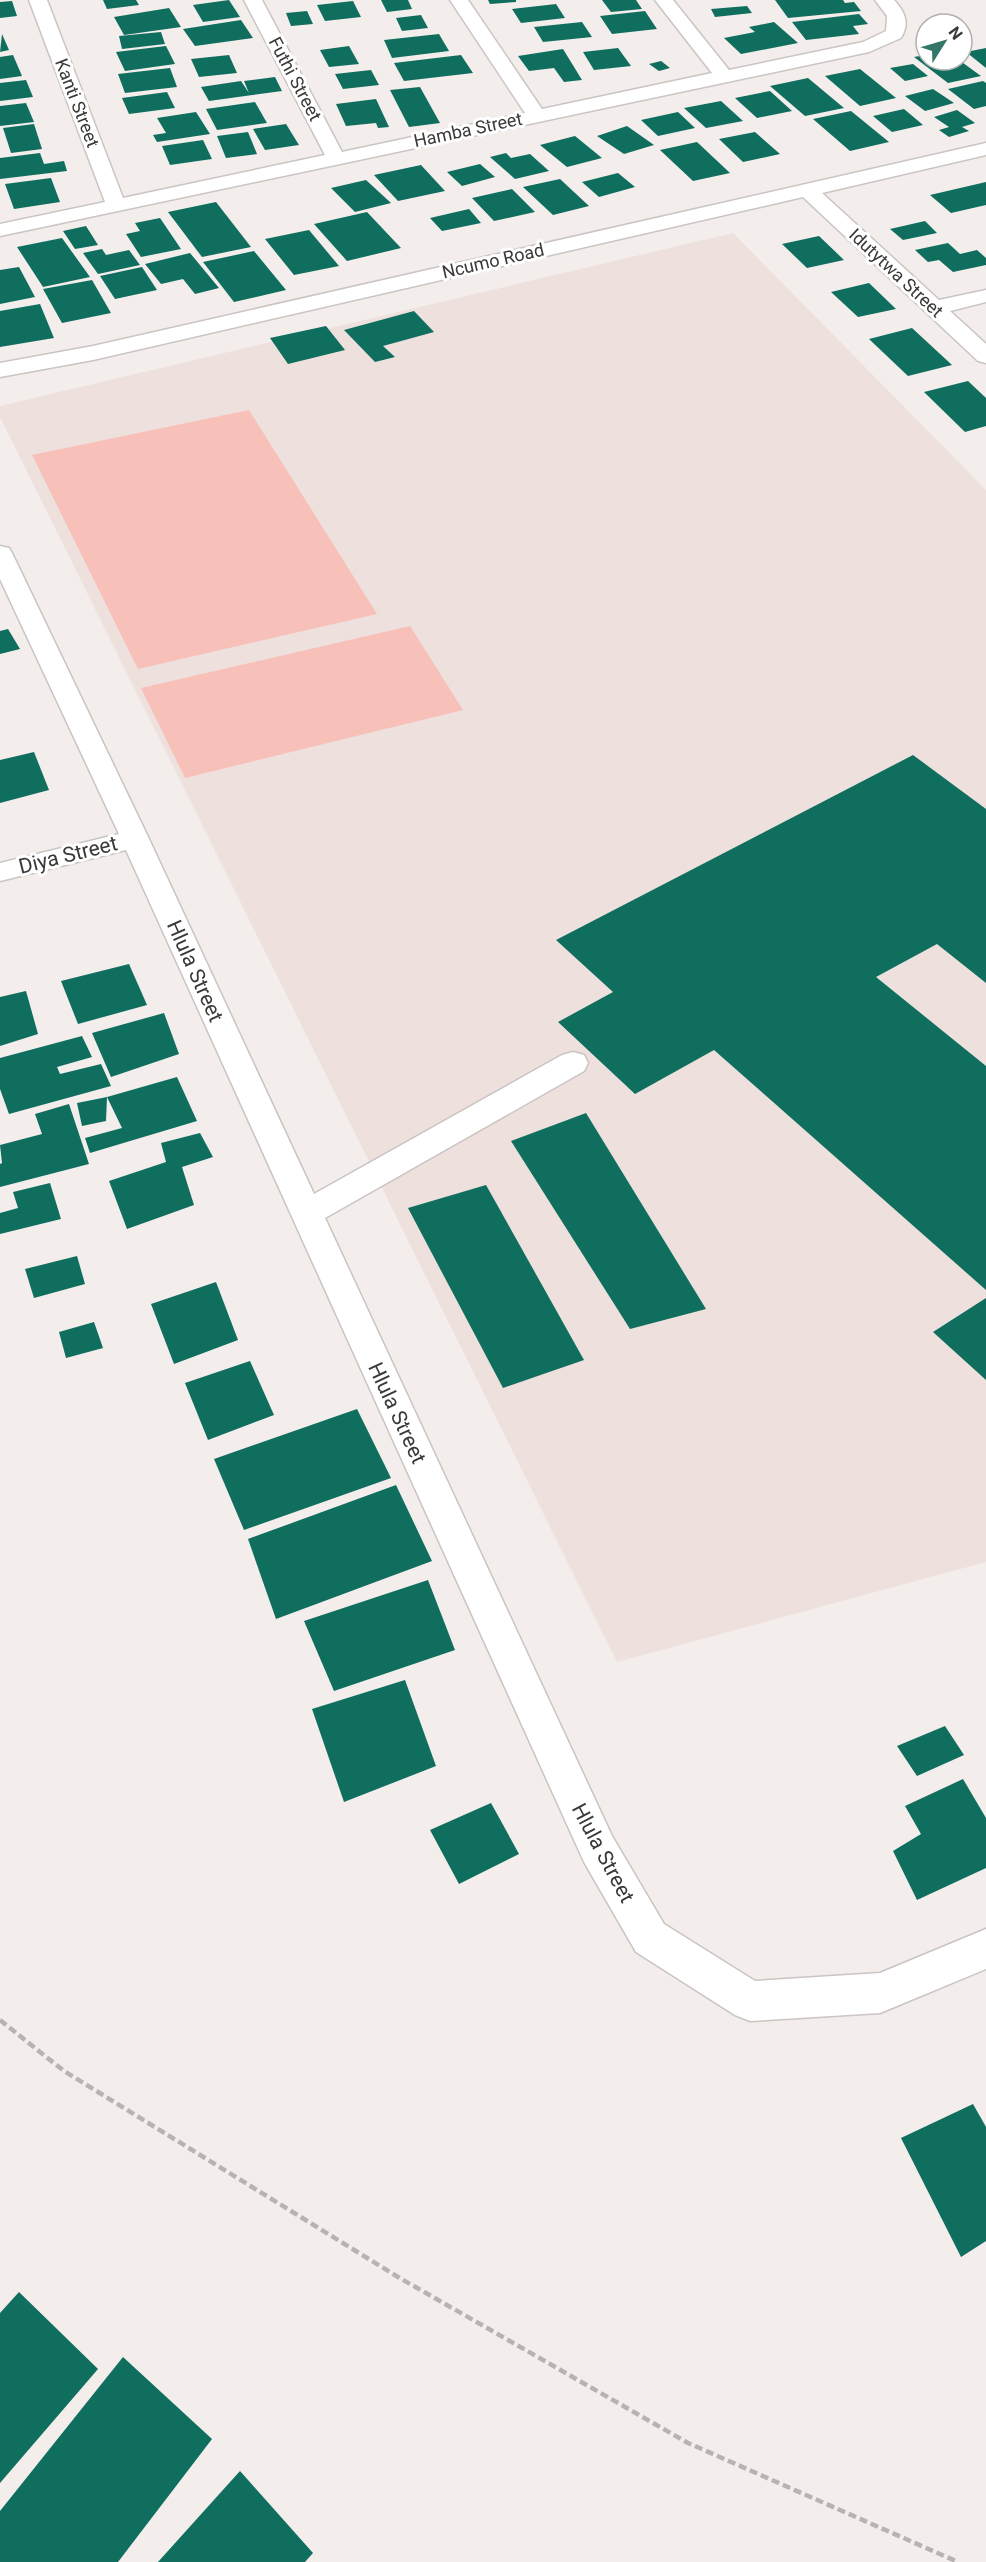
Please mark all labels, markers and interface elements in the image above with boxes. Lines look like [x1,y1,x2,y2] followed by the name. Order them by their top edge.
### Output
[914,12,974,72] north arrow
[945,23,967,44] text: N
[265,33,326,124] street label: Futhi Street
[51,56,104,150] street label: Kanti Street
[412,108,524,151] street label: Hamba Street
[845,224,948,321] street label: Idutytwa Street
[440,239,546,282] street label: Ncumo Road
[16,831,120,879] street label: Diya Street
[162,916,228,1026] street label: Hlula Street
[363,1359,431,1467] street label: Hlula Street
[567,1799,639,1907] street label: Hlula Street

